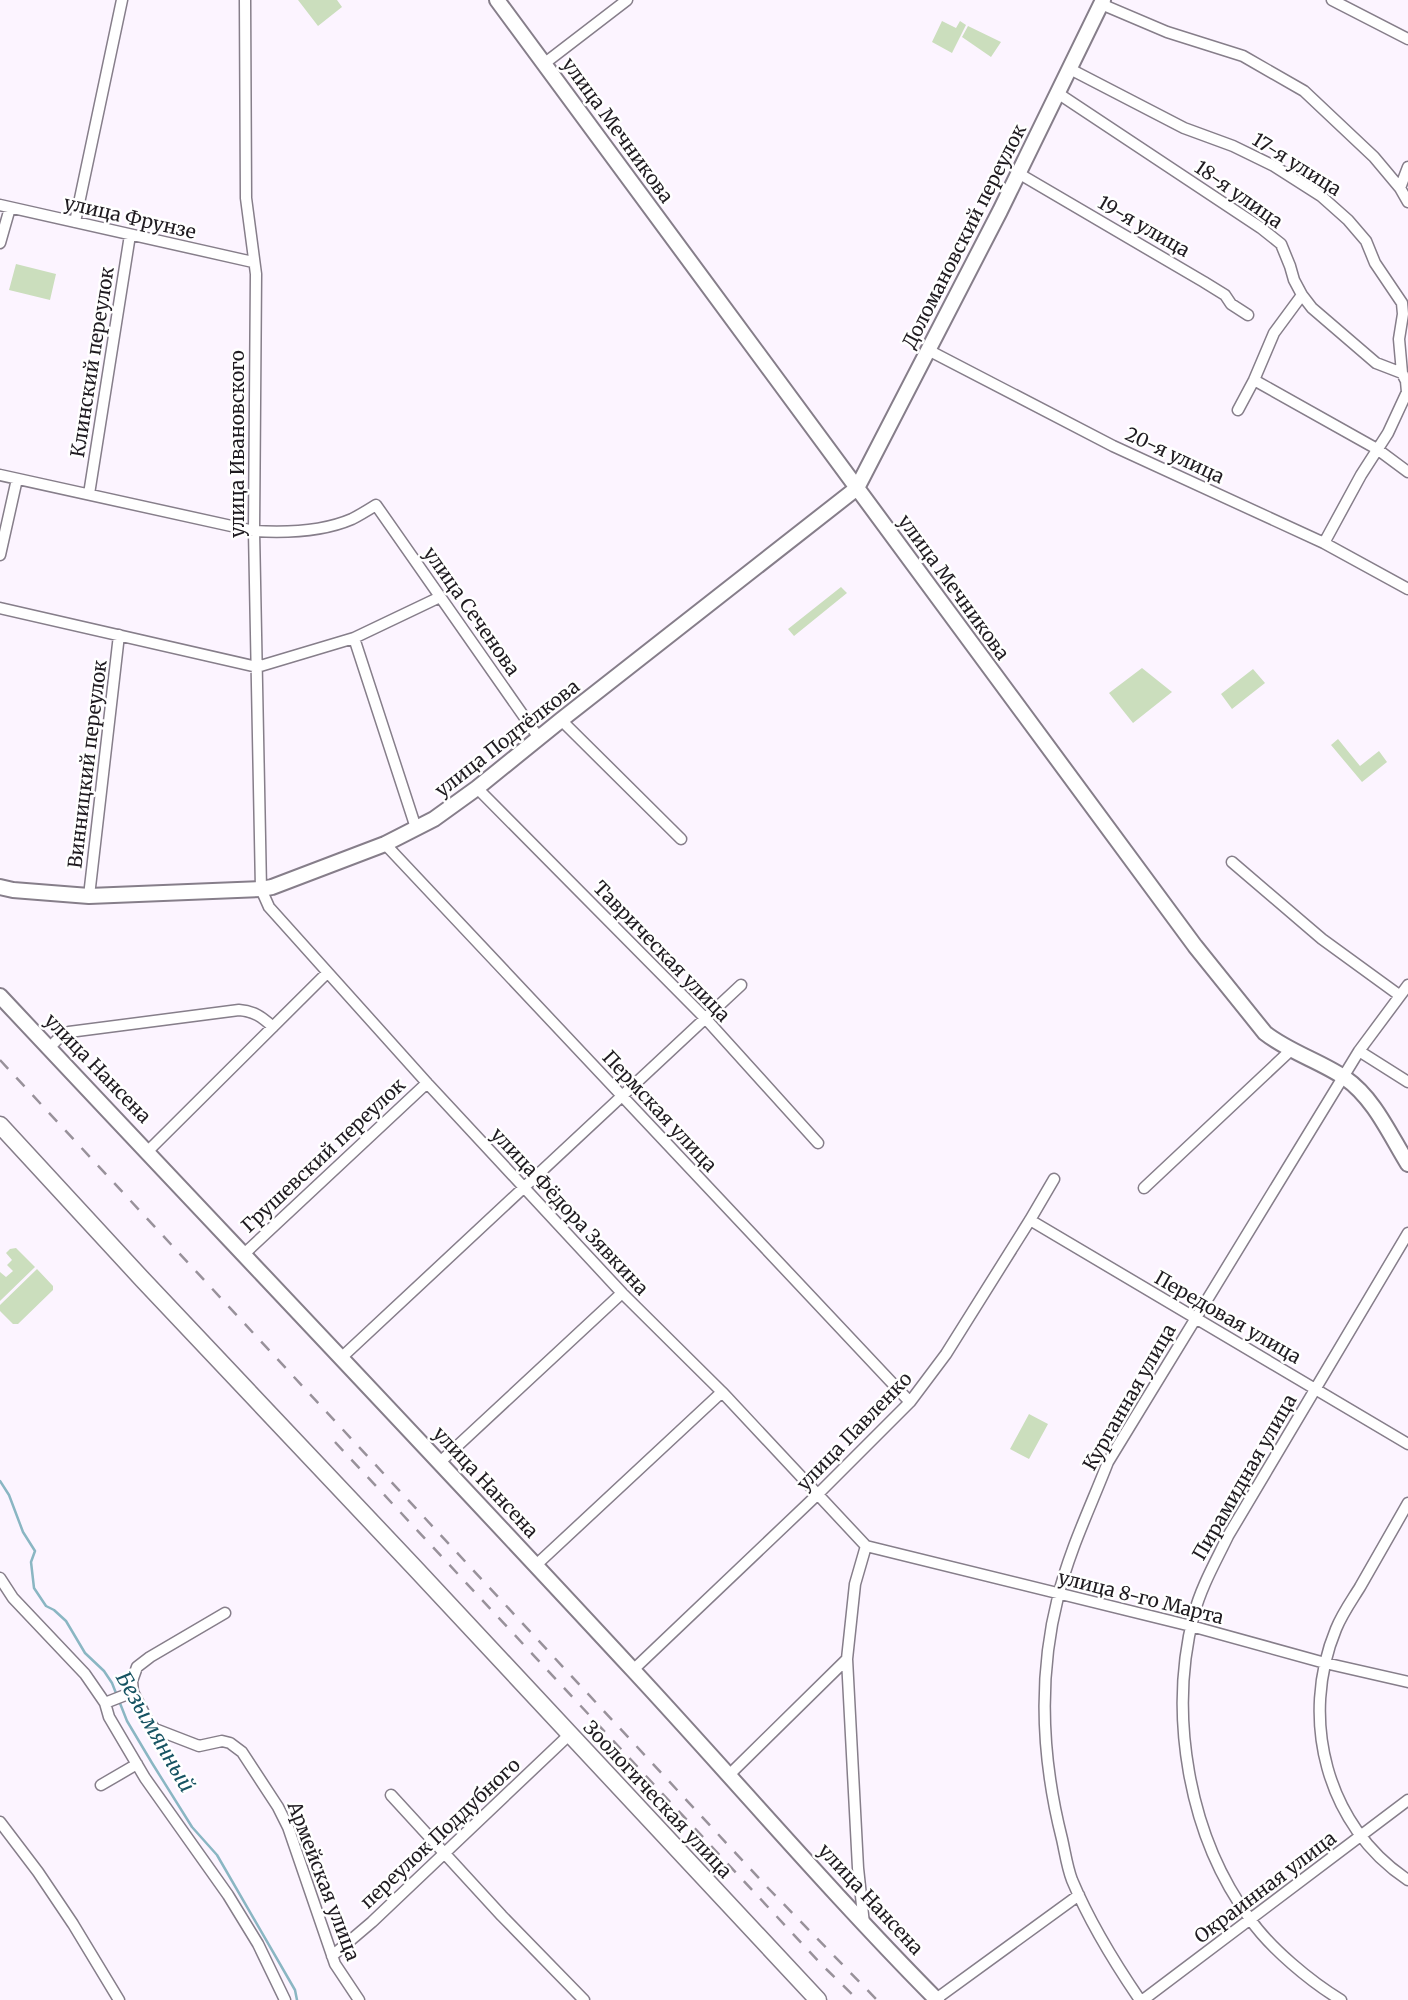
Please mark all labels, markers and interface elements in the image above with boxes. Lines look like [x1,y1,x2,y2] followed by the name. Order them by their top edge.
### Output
[557,53,679,207] street label: улица Мечникова
[897,120,1031,352] street label: Доломановский переулок
[1248,127,1346,201] street label: 17-я улица
[1190,155,1288,233] street label: 18-я улица
[62,190,198,244] street label: улица Фрунзе
[1094,190,1194,262] street label: 19-я улица
[65,265,119,459] street label: Клинский переулок
[225,350,249,538] street label: улица Ивановского
[1122,422,1228,488] street label: 20-я улица
[893,510,1015,664] street label: улица Мечникова
[419,542,525,680] street label: улица Сеченова
[62,658,112,870] street label: Винницкий переулок
[430,674,584,802] street label: улица Подтёлкова
[588,875,736,1027] street label: Таврическая улица
[40,1008,156,1128] street label: улица Нансена
[598,1045,722,1177] street label: Пермская улица
[236,1073,410,1237] street label: Грушевский переулок
[486,1122,654,1300] street label: улица Фёдора Зявкина
[1150,1265,1306,1369] street label: Передовая улица
[1077,1319,1181,1475] street label: Курганная улица
[791,1367,917,1495] street label: улица Павленко
[1187,1390,1301,1564] street label: Пирамидная улица
[428,1421,544,1543] street label: улица Нансена
[1056,1565,1226,1629] street label: улица 8-го Марта
[110,1667,201,1797] water label: Безымянный
[579,1715,737,1883] street label: Зоологическая улица
[355,1753,525,1913] street label: переулок Поддубного
[282,1797,365,1964] street label: Армейская улица
[1189,1826,1341,1948] street label: Окраинная улица
[813,1838,929,1960] street label: улица Нансена

